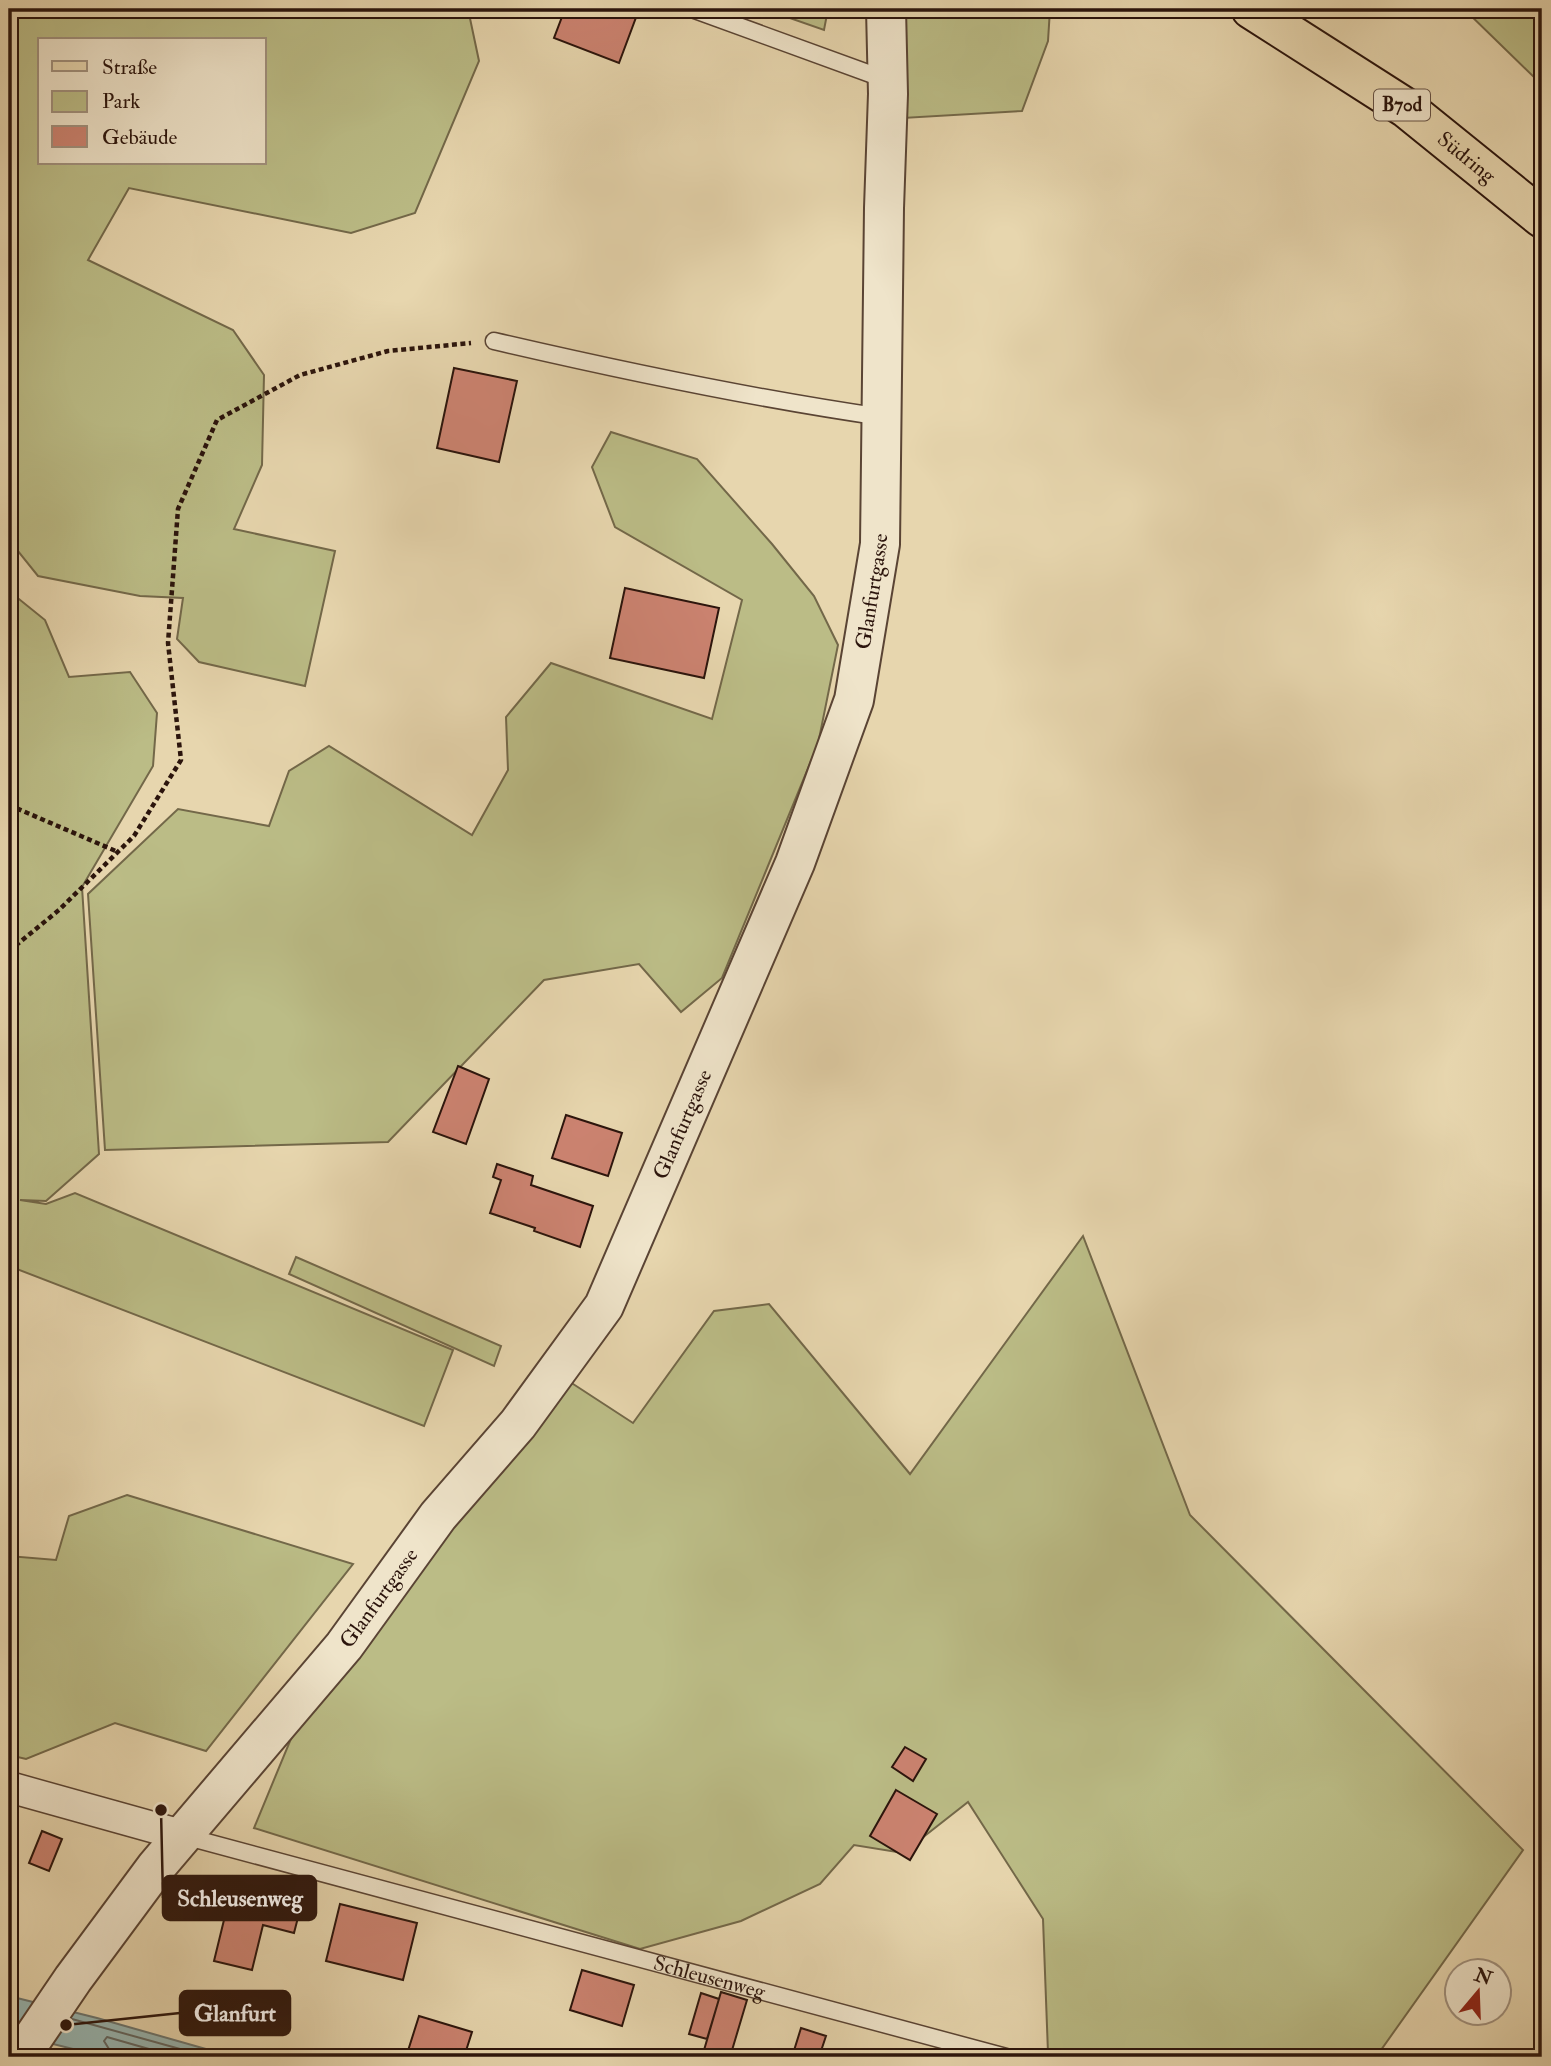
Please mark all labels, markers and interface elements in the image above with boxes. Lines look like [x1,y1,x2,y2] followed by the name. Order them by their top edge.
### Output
[38,38,266,164] legend
[102,54,157,81] text: Straße
[102,88,140,115] text: Park
[1374,90,1430,120] road number: B70d
[102,124,178,151] text: Gebäude
[1432,125,1502,189] street label: Südring
[849,533,894,651] street label: Glanfurtgasse
[647,1065,718,1183] street label: Glanfurtgasse
[333,1543,424,1653] street label: Glanfurtgasse
[163,1876,316,1920] callout: Schleusenweg
[177,1884,304,1914] text: Schleusenweg
[650,1949,769,2005] street label: Schleusenweg
[1442,1958,1512,2028] north arrow
[1470,1962,1496,1991] text: N
[180,1991,290,2035] callout: Glanfurt
[194,1999,277,2028] text: Glanfurt

